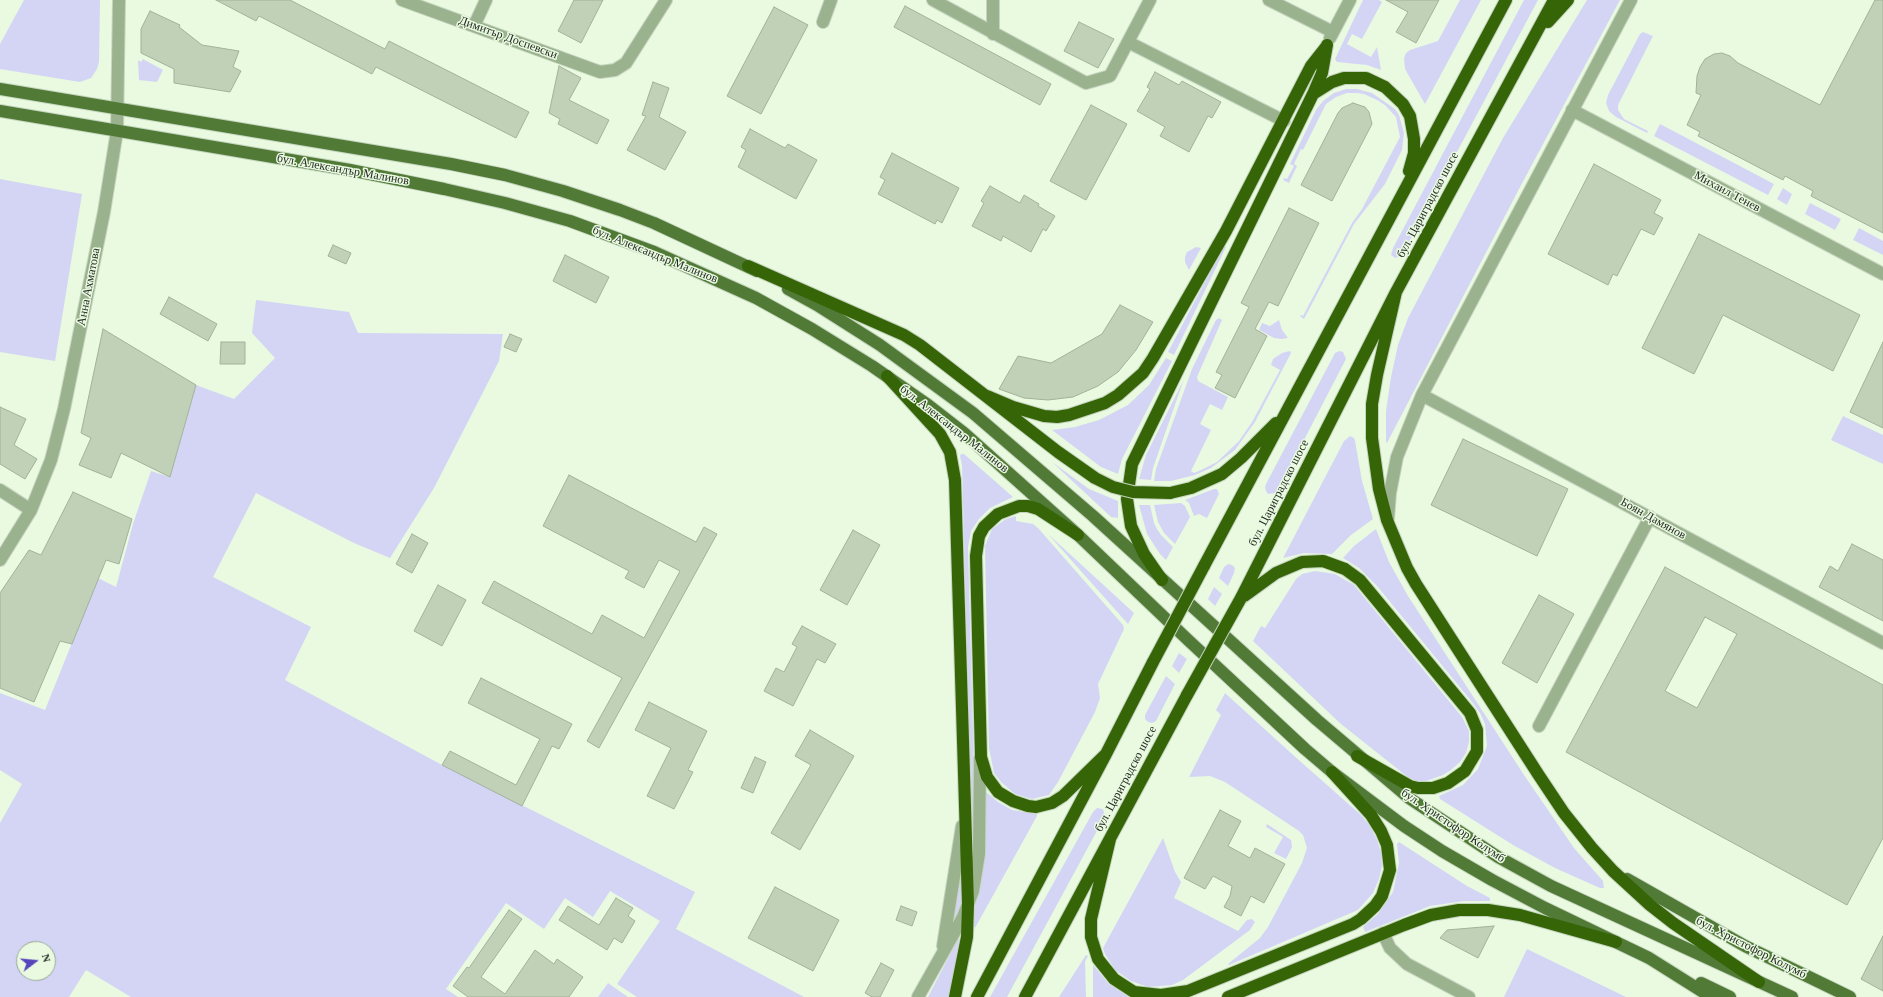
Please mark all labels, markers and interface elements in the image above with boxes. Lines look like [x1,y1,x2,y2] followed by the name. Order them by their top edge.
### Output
[457,13,559,63] street label: Димитър Доспевски
[1394,150,1462,260] street label: бул. Цариградско шосе
[276,151,410,189] street label: бул. Александър Малинов
[1691,168,1763,216] street label: Михаил Тенев
[590,223,720,287] street label: бул. Александър Малинов
[74,247,104,327] street label: Анна Ахматова
[897,382,1011,476] street label: бул. Александър Малинов
[1246,437,1312,549] street label: бул. Цариградско шосе
[1618,495,1688,543] street label: Боян Дамянов
[1092,724,1160,834] street label: бул. Цариградско шосе
[1398,786,1508,866] street label: бул. Христофор Колумб
[1693,914,1809,982] street label: бул. Христофор Колумб
[16,941,56,981] north arrow
[40,952,53,963] text: N

